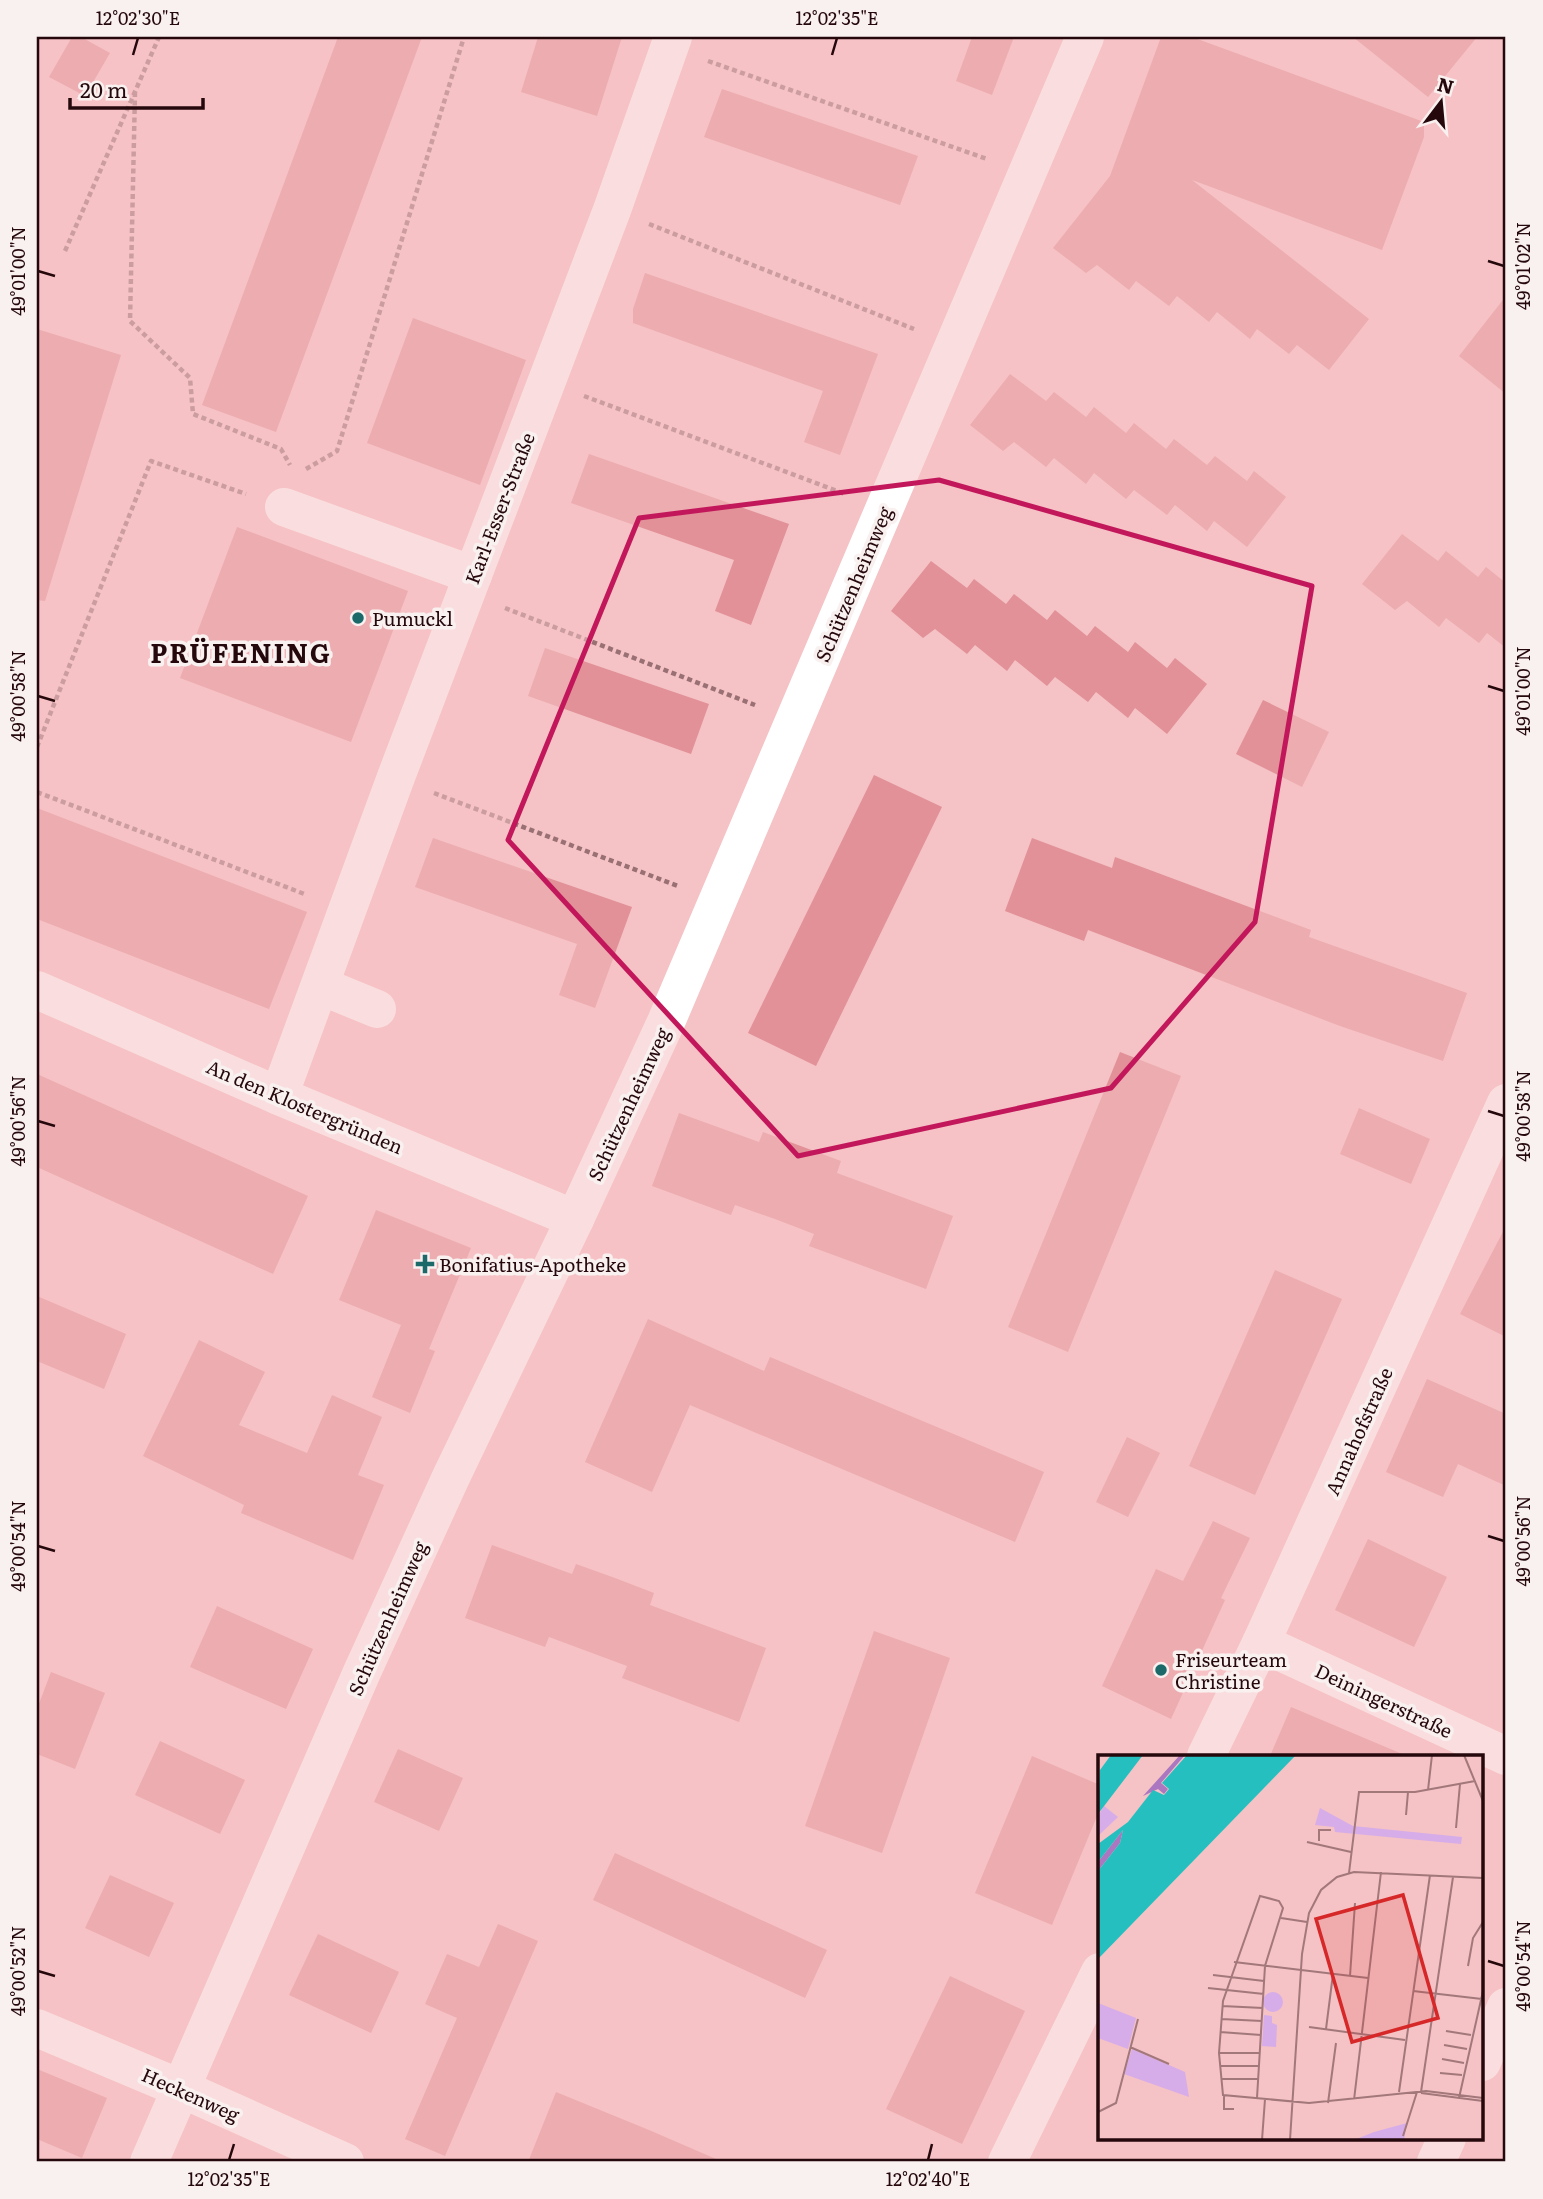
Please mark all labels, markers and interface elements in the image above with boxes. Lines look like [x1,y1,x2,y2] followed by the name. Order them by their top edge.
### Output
[96,4,180,31] text: 12°02'30"E
[795,4,879,31] text: 12°02'35"E
[70,66,203,110] scale bar
[1406,66,1476,136] north arrow
[1434,69,1458,100] text: N
[80,73,127,104] text: 20 m
[1509,222,1536,310] text: 49°01'02"N
[4,226,31,316] text: 49°01'00"N
[457,428,541,588] street label: Karl-Esser-Straße
[808,502,899,666] street label: Schützenheimweg
[372,604,453,632] place label: Pumuckl
[350,610,366,626] marker: Pumuckl
[150,632,332,671] district label: PRÜFENING
[1509,646,1536,736] text: 49°01'00"N
[4,650,31,742] text: 49°00'58"N
[580,1022,676,1185] street label: Schützenheimweg
[202,1052,408,1160] street label: An den Klostergründen
[1509,1070,1536,1162] text: 49°00'58"N
[4,1075,31,1167] text: 49°00'56"N
[439,1250,626,1278] place label: Bonifatius-Apotheke
[417,1256,433,1272] marker: Bonifatius-Apotheke
[1317,1363,1399,1499] street label: Annahofstraße
[1509,1495,1536,1587] text: 49°00'56"N
[4,1500,31,1592] text: 49°00'54"N
[340,1536,434,1700] street label: Schützenheimweg
[1175,1645,1287,1695] place label: Friseurteam Christine
[1311,1656,1457,1744] street label: Deiningerstraße
[1153,1662,1169,1678] marker: Friseurteam Christine
[1098,1755,1484,2140] inset map
[1509,1920,1536,2012] text: 49°00'54"N
[4,1926,31,2016] text: 49°00'52"N
[138,2060,245,2128] street label: Heckenweg
[187,2165,271,2192] text: 12°02'35"E
[886,2165,970,2192] text: 12°02'40"E

